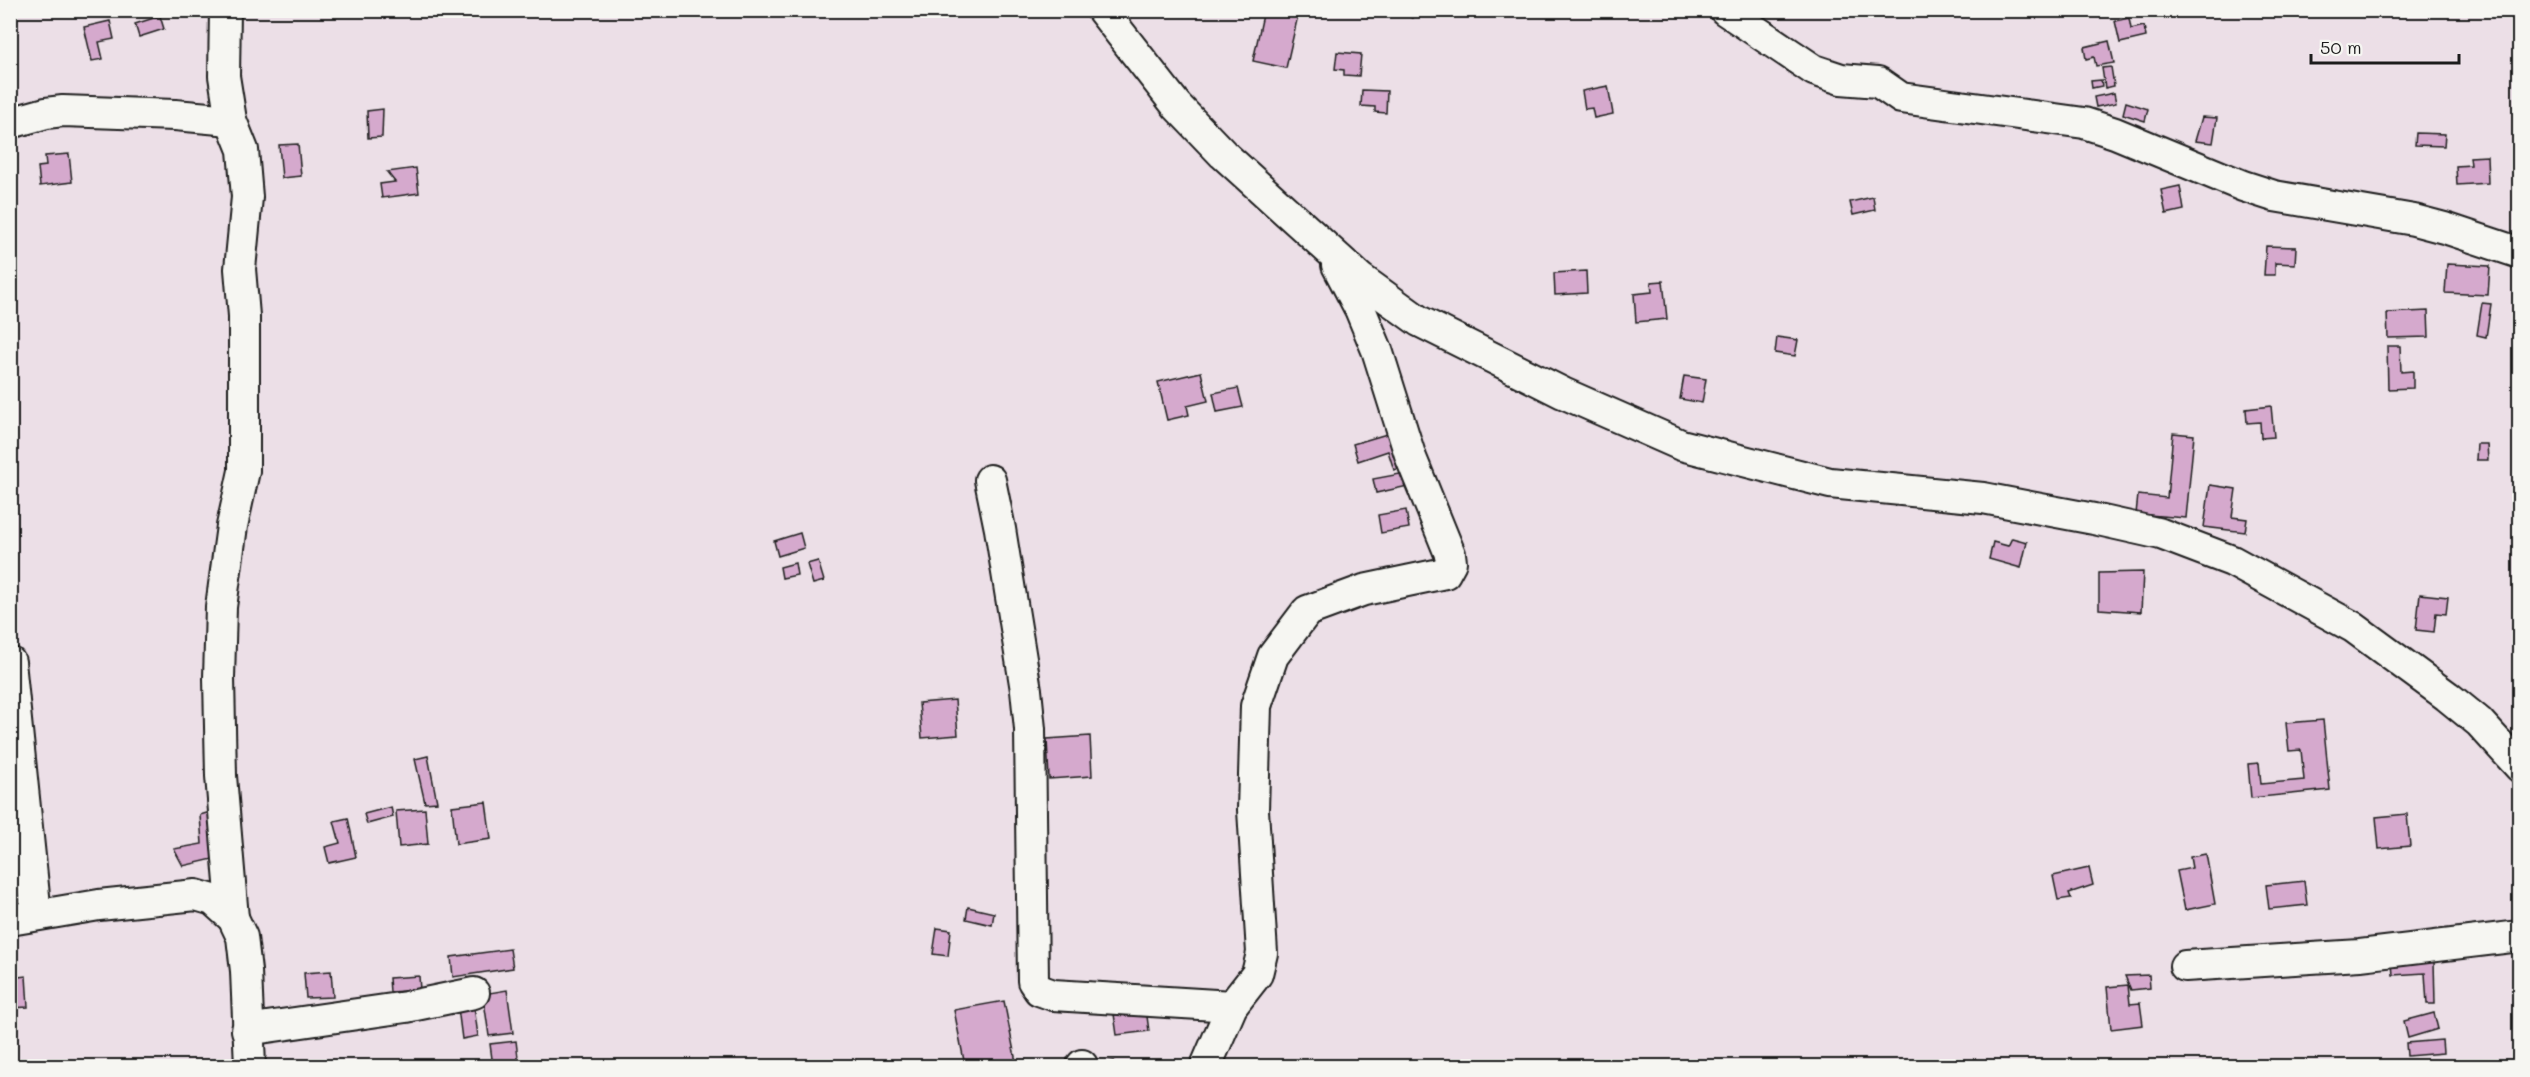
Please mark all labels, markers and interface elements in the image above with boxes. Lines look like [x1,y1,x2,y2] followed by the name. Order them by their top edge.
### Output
[2311,27,2460,65] scale bar
[2320,35,2362,59] text: 50 m

